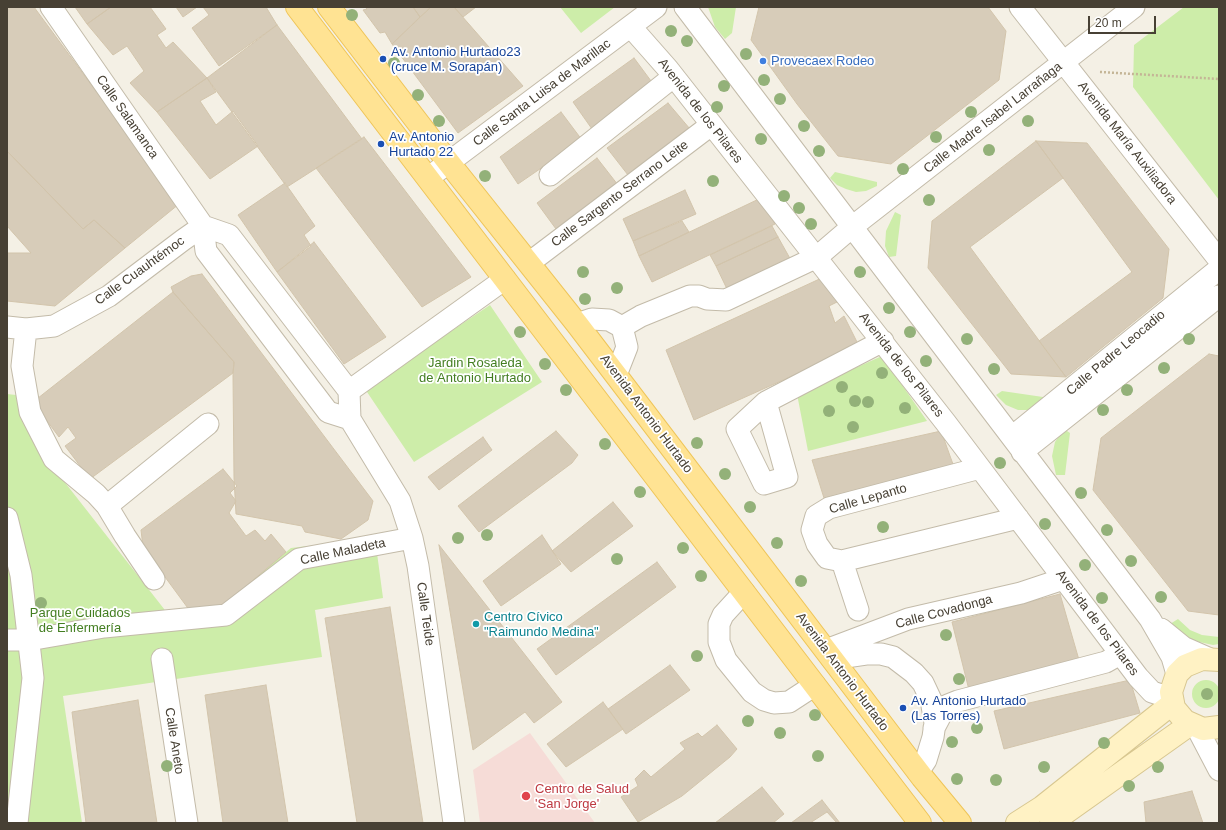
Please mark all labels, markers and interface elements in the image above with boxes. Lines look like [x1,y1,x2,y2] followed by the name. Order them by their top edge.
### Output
[1090,8,1158,34] scale bar
[1095,16,1122,30] text: 20 m
[470,36,614,150] street label: Calle Santa Luisa de Marillac
[391,44,521,75] place label: Av. Antonio Hurtado23 (cruce M. Sorapán)
[771,53,874,69] place label: Provecaex Rodeo
[378,54,388,64] marker: Av. Antonio Hurtado23 (cruce M. Sorapán)
[654,56,746,166] street label: Avenida de los Pilares
[758,56,768,66] marker: Provecaex Rodeo
[921,59,1065,177] street label: Calle Madre Isabel Larrañaga
[92,72,162,162] street label: Calle Salamanca
[1074,79,1180,207] street label: Avenida María Auxiliadora
[389,129,454,160] place label: Av. Antonio Hurtado 22
[548,137,692,251] street label: Calle Sargento Serrano Leite
[376,139,386,149] marker: Av. Antonio Hurtado 22
[92,233,188,309] street label: Calle Cuauhtémoc
[1063,307,1169,399] street label: Calle Padre Leocadio
[855,310,947,420] street label: Avenida de los Pilares
[596,352,696,476] street label: Avenida Antonio Hurtado
[419,355,531,386] park label: Jardin Rosaleda de Antonio Hurtado
[827,480,909,518] street label: Calle Lepanto
[299,535,387,569] street label: Calle Maladeta
[1052,567,1142,679] street label: Avenida de los Pilares
[413,581,437,647] street label: Calle Teide
[894,592,994,632] street label: Calle Covadonga
[30,605,130,636] park label: Parque Cuidados de Enfermería
[484,609,599,640] place label: Centro Cívico "Raimundo Medina"
[792,610,892,734] street label: Avenida Antonio Hurtado
[471,619,481,629] marker: Centro Cívico "Raimundo Medina"
[911,693,1026,724] place label: Av. Antonio Hurtado (Las Torres)
[898,703,908,713] marker: Av. Antonio Hurtado (Las Torres)
[161,707,187,775] street label: Calle Aneto
[535,781,629,812] place label: Centro de Salud 'San Jorge'
[520,790,532,802] marker: Centro de Salud 'San Jorge'

